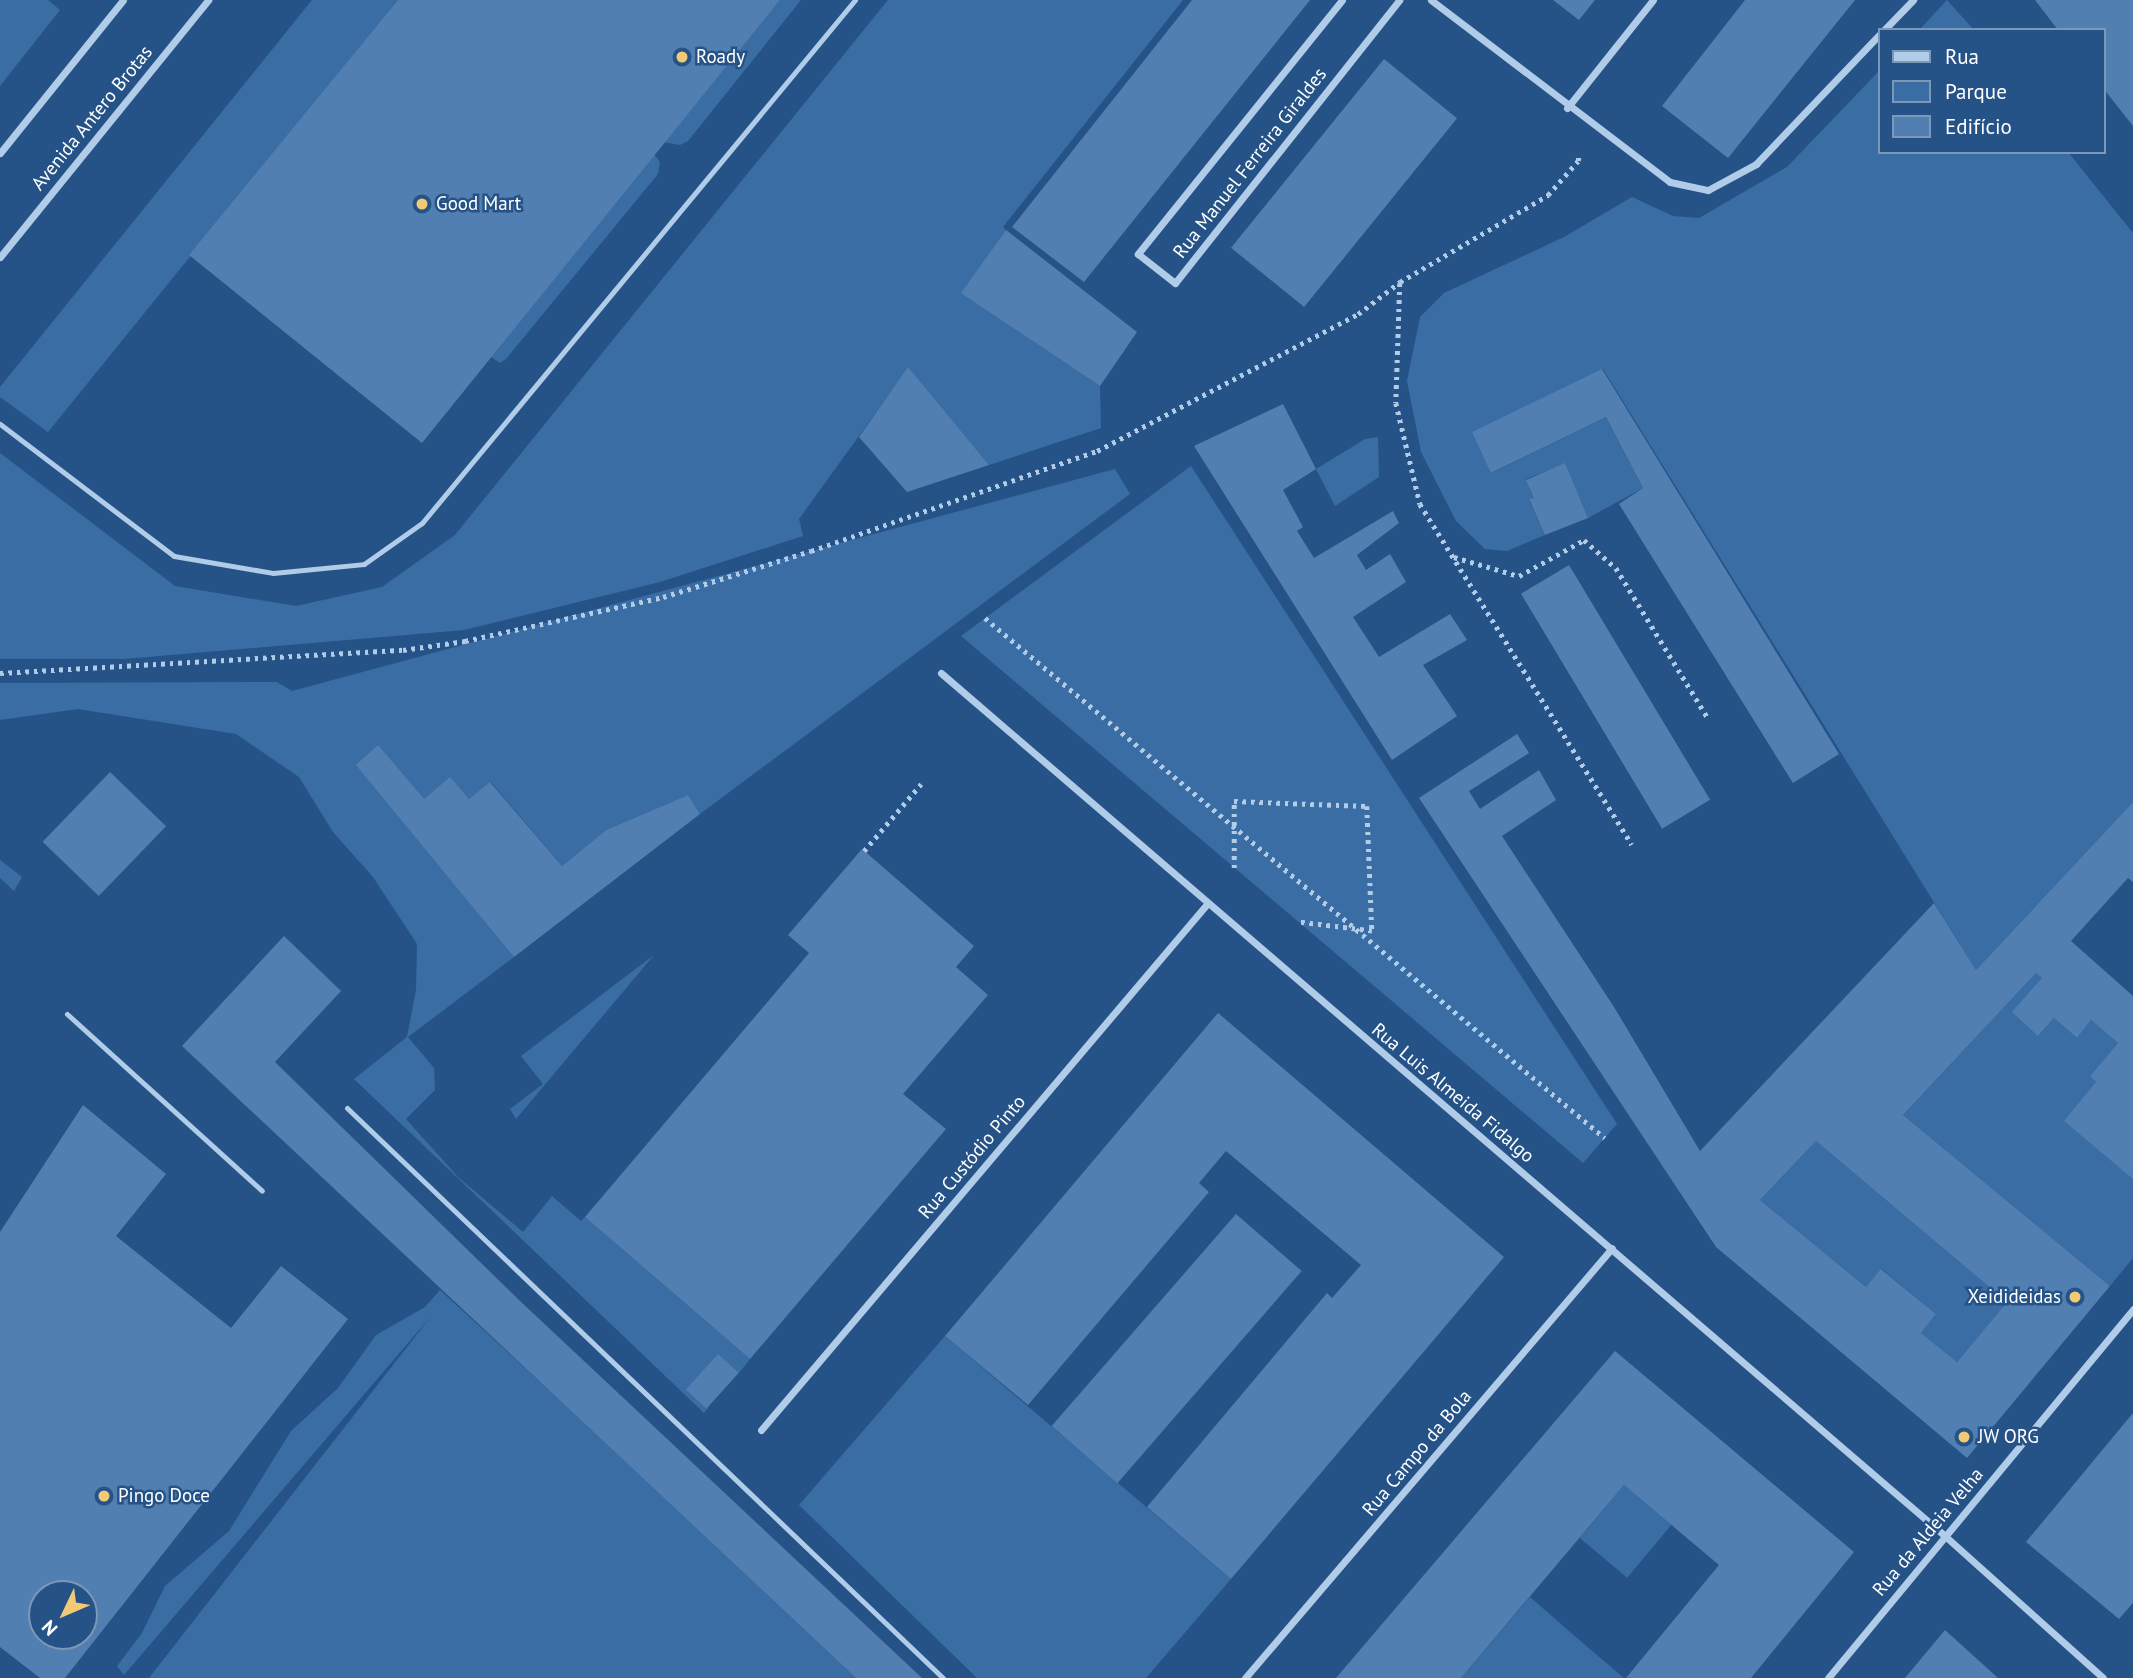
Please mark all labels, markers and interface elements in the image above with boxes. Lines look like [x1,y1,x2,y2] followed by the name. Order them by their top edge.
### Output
[1878,28,2105,154] legend
[27,41,157,195] street label: Avenida Antero Brotas
[1945,43,1979,70] text: Rua
[696,46,745,68] place label: Roady
[674,49,690,65] marker: Roady
[1169,63,1331,263] street label: Rua Manuel Ferreira Giraldes
[1945,78,2007,105] text: Parque
[1945,113,2012,140] text: Edifício
[436,193,521,215] place label: Good Mart
[414,196,430,212] marker: Good Mart
[1367,1018,1539,1168] street label: Rua Luis Almeida Fidalgo
[914,1091,1030,1223] street label: Rua Custódio Pinto
[1968,1286,2061,1308] place label: Xeidideidas
[2067,1289,2083,1305] marker: Xeidideidas
[1358,1385,1476,1521] street label: Rua Campo da Bola
[1978,1426,2039,1448] place label: JW ORG
[1956,1429,1972,1445] marker: JW ORG
[1867,1463,1989,1601] street label: Rua da Aldeia Velha
[118,1485,210,1507] place label: Pingo Doce
[96,1488,112,1504] marker: Pingo Doce
[28,1580,98,1650] north arrow
[36,1615,62,1641] text: N

